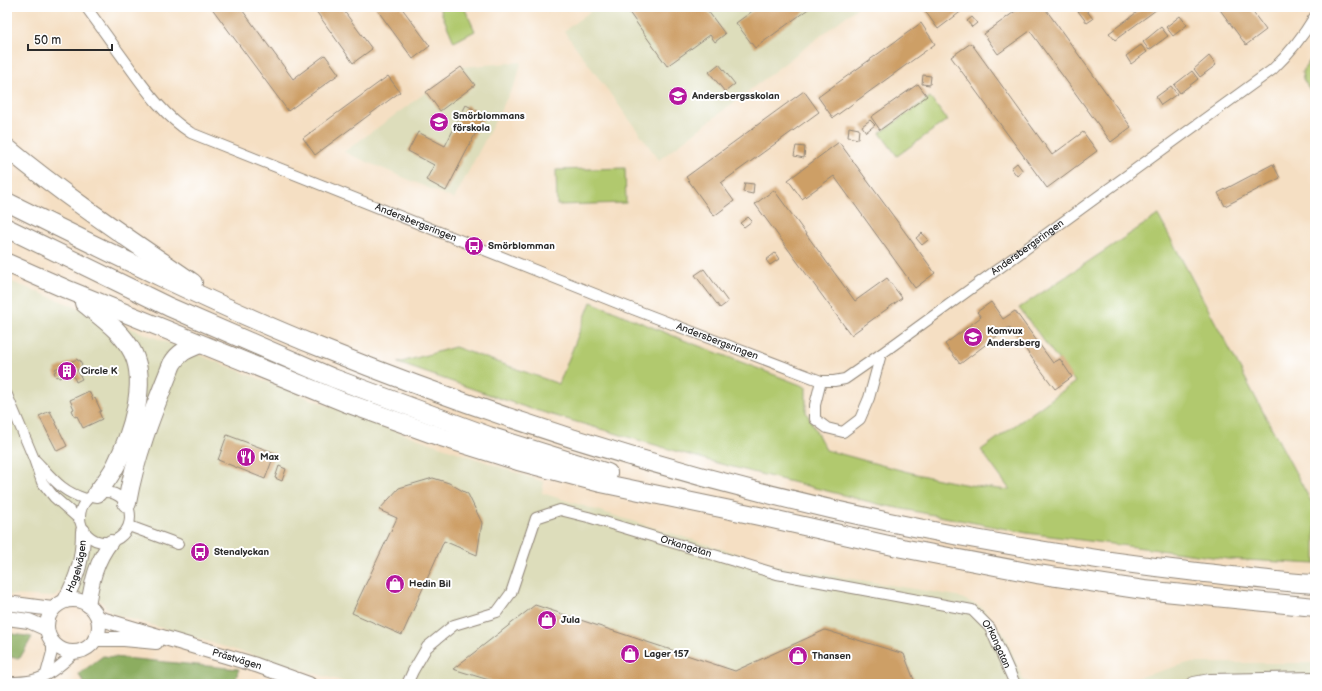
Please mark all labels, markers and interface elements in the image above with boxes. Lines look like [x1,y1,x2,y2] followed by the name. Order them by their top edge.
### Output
[28,26,112,52] scale bar
[34,33,61,48] text: 50 m
[667,85,689,107] school or university icon: Andersbergsskolan
[691,90,780,102] place label: Andersbergsskolan
[453,110,525,134] place label: Smörblommans förskola
[428,111,450,133] school or university icon: Smörblommans förskola
[373,201,459,244] street label: Andersbergsringen
[989,217,1066,278] street label: Andersbergsringen
[463,235,485,257] bus stop icon: Smörblomman
[488,240,555,252] place label: Smörblomman
[675,320,760,363] street label: Andersbergsringen
[986,325,1040,349] place label: Komvux Andersberg
[962,326,984,348] school or university icon: Komvux Andersberg
[56,360,78,382] building icon: Circle K
[81,365,118,377] place label: Circle K
[235,446,257,468] restaurant icon: Max
[260,451,279,463] place label: Max
[659,533,713,560] street label: Orkangatan
[64,539,89,595] street label: Hagelvägen
[189,541,211,563] bus stop icon: Stenalyckan
[214,546,270,558] place label: Stenalyckan
[384,573,406,595] shop icon: Hedin Bil
[409,578,451,590] place label: Hedin Bil
[536,609,558,631] shop icon: Jula
[561,614,580,626] place label: Jula
[979,617,1013,671] street label: Orkangatan
[619,643,641,665] shop icon: Lager 157
[787,645,809,667] shop icon: Thansen
[211,646,264,673] street label: Prästvägen
[644,648,689,660] place label: Lager 157
[812,650,851,662] place label: Thansen

